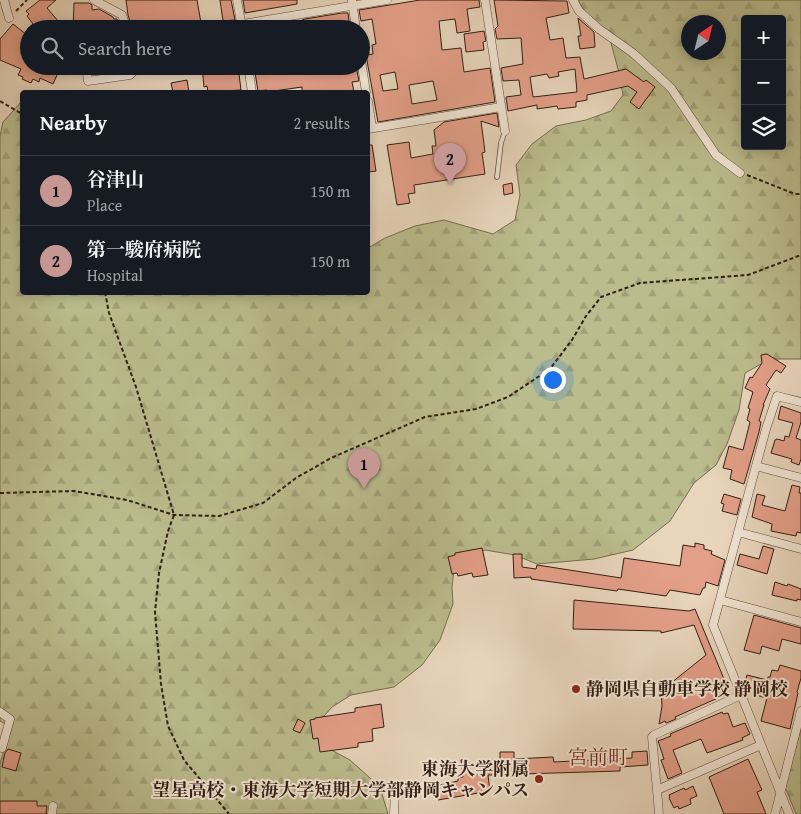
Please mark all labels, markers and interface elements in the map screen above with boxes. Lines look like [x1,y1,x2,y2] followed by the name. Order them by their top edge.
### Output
[681,15,726,60] north arrow
[741,15,786,150] map controls
[741,15,786,60] button: +
[20,20,370,75] search box
[38,34,66,62] icon: search
[78,34,172,62] text: Search here
[741,60,786,105] button: −
[741,105,786,150] button: layers
[40,107,107,138] text: Nearby
[293,111,350,135] text: 2 results
[434,143,466,184] pin: 2
[87,165,144,193] text: 谷津山
[52,179,60,203] text: 1
[310,179,350,203] text: 150 m
[87,193,122,217] text: Place
[87,235,201,263] text: 第一駿府病院
[52,249,60,273] text: 2
[310,249,350,273] text: 150 m
[87,263,143,287] text: Hospital
[540,367,566,393] your location
[348,448,380,489] pin: 1
[586,675,788,702] place label: 静岡県自動車学校 静岡校
[570,683,582,695] marker: 静岡県自動車学校 静岡校
[568,742,628,771] district label: 宮前町
[152,755,529,803] place label: 東海大学附属 望星高校・東海大学短期大学部静岡キャンパス
[533,773,545,785] marker: 東海大学附属 望星高校・東海大学短期大学部静岡キャンパス

